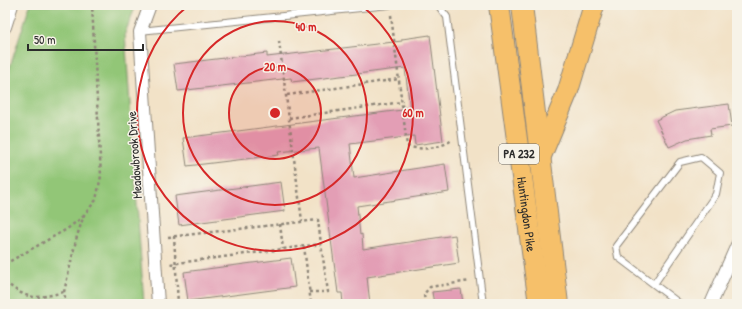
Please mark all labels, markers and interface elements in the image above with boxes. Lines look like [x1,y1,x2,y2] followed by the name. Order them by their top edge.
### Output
[296,18,316,35] text: 40 m
[28,26,143,52] scale bar
[34,31,55,48] text: 50 m
[264,58,286,75] text: 20 m
[402,104,424,121] text: 60 m
[268,106,282,120] centre of rings
[122,110,146,200] street label: Meadowbrook Drive
[499,144,539,164] road number: PA 232
[513,176,541,253] street label: Huntingdon Pike

